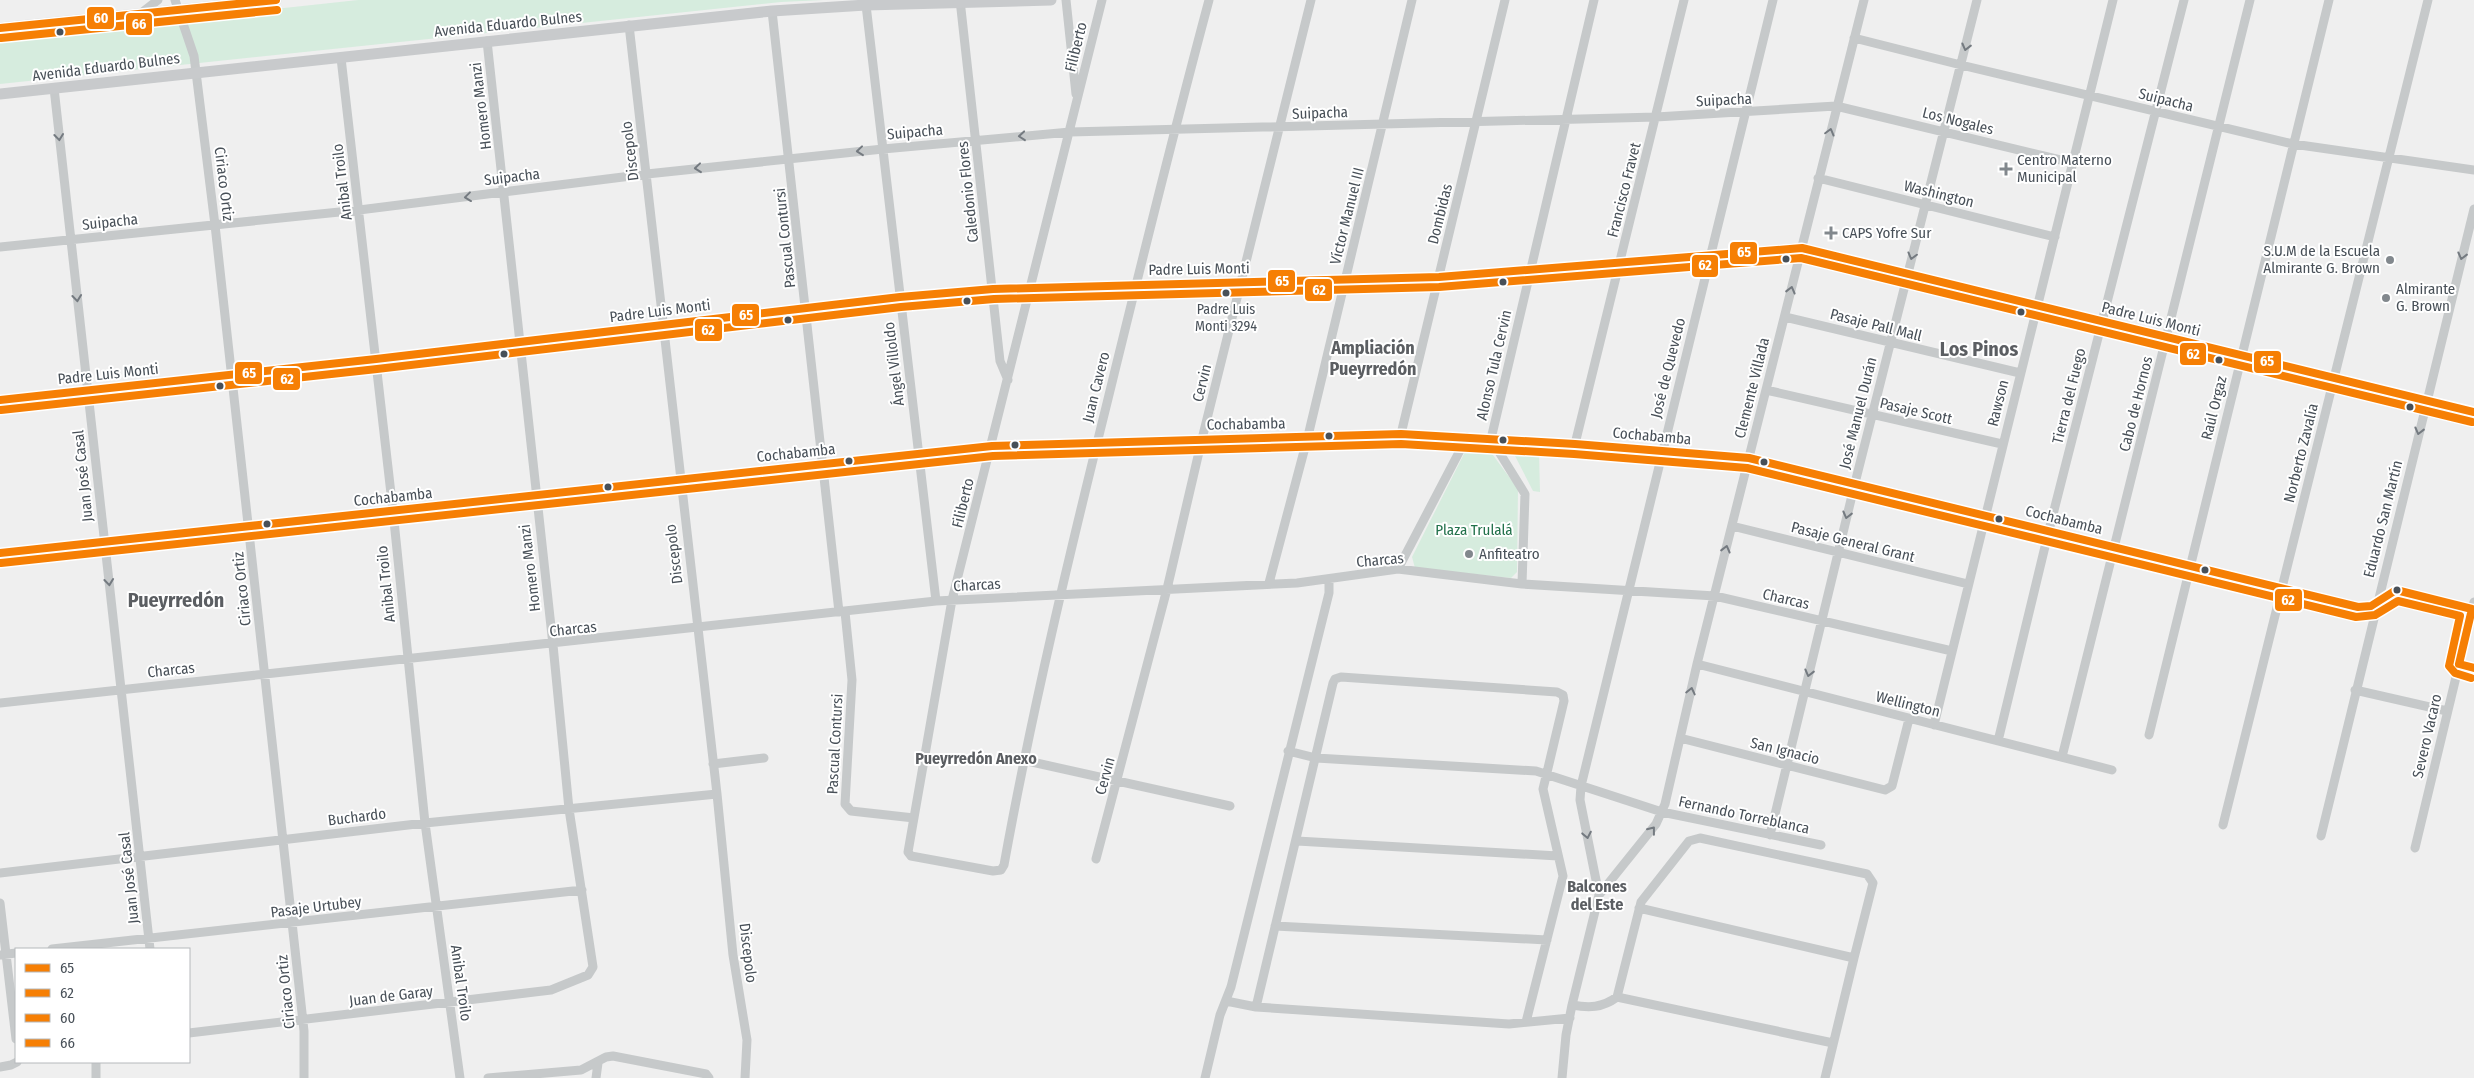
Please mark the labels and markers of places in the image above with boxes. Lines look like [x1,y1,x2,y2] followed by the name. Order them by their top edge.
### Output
[55,27,65,37] unlabelled marker
[2017,151,2112,186] place label: Centro Materno Municipal
[1999,162,2013,176] marker: Centro Materno Municipal
[1842,224,1932,242] place label: CAPS Yofre Sur
[1824,226,1838,240] marker: CAPS Yofre Sur
[2263,242,2380,277] place label: S.U.M de la Escuela Almirante G. Brown
[1781,254,1791,264] unlabelled marker
[2384,254,2396,266] marker: S.U.M de la Escuela Almirante G. Brown
[1498,277,1508,287] unlabelled marker
[2396,280,2455,315] place label: Almirante G. Brown
[1221,288,1231,298] marker: Padre Luis Monti 3294
[2380,292,2392,304] marker: Almirante G. Brown
[962,296,972,306] unlabelled marker
[1195,301,1257,335] place label: Padre Luis Monti 3294
[2016,307,2026,317] unlabelled marker
[783,315,793,325] unlabelled marker
[499,349,509,359] unlabelled marker
[2214,355,2224,365] unlabelled marker
[215,381,225,391] unlabelled marker
[2405,402,2415,412] unlabelled marker
[1324,431,1334,441] unlabelled marker
[1498,435,1508,445] unlabelled marker
[1010,440,1020,450] unlabelled marker
[844,456,854,466] unlabelled marker
[1759,457,1769,467] unlabelled marker
[603,482,613,492] unlabelled marker
[1994,514,2004,524] unlabelled marker
[262,519,272,529] unlabelled marker
[1479,545,1540,563] place label: Anfiteatro
[1463,548,1475,560] marker: Anfiteatro
[2200,565,2210,575] unlabelled marker
[2392,585,2402,595] unlabelled marker

